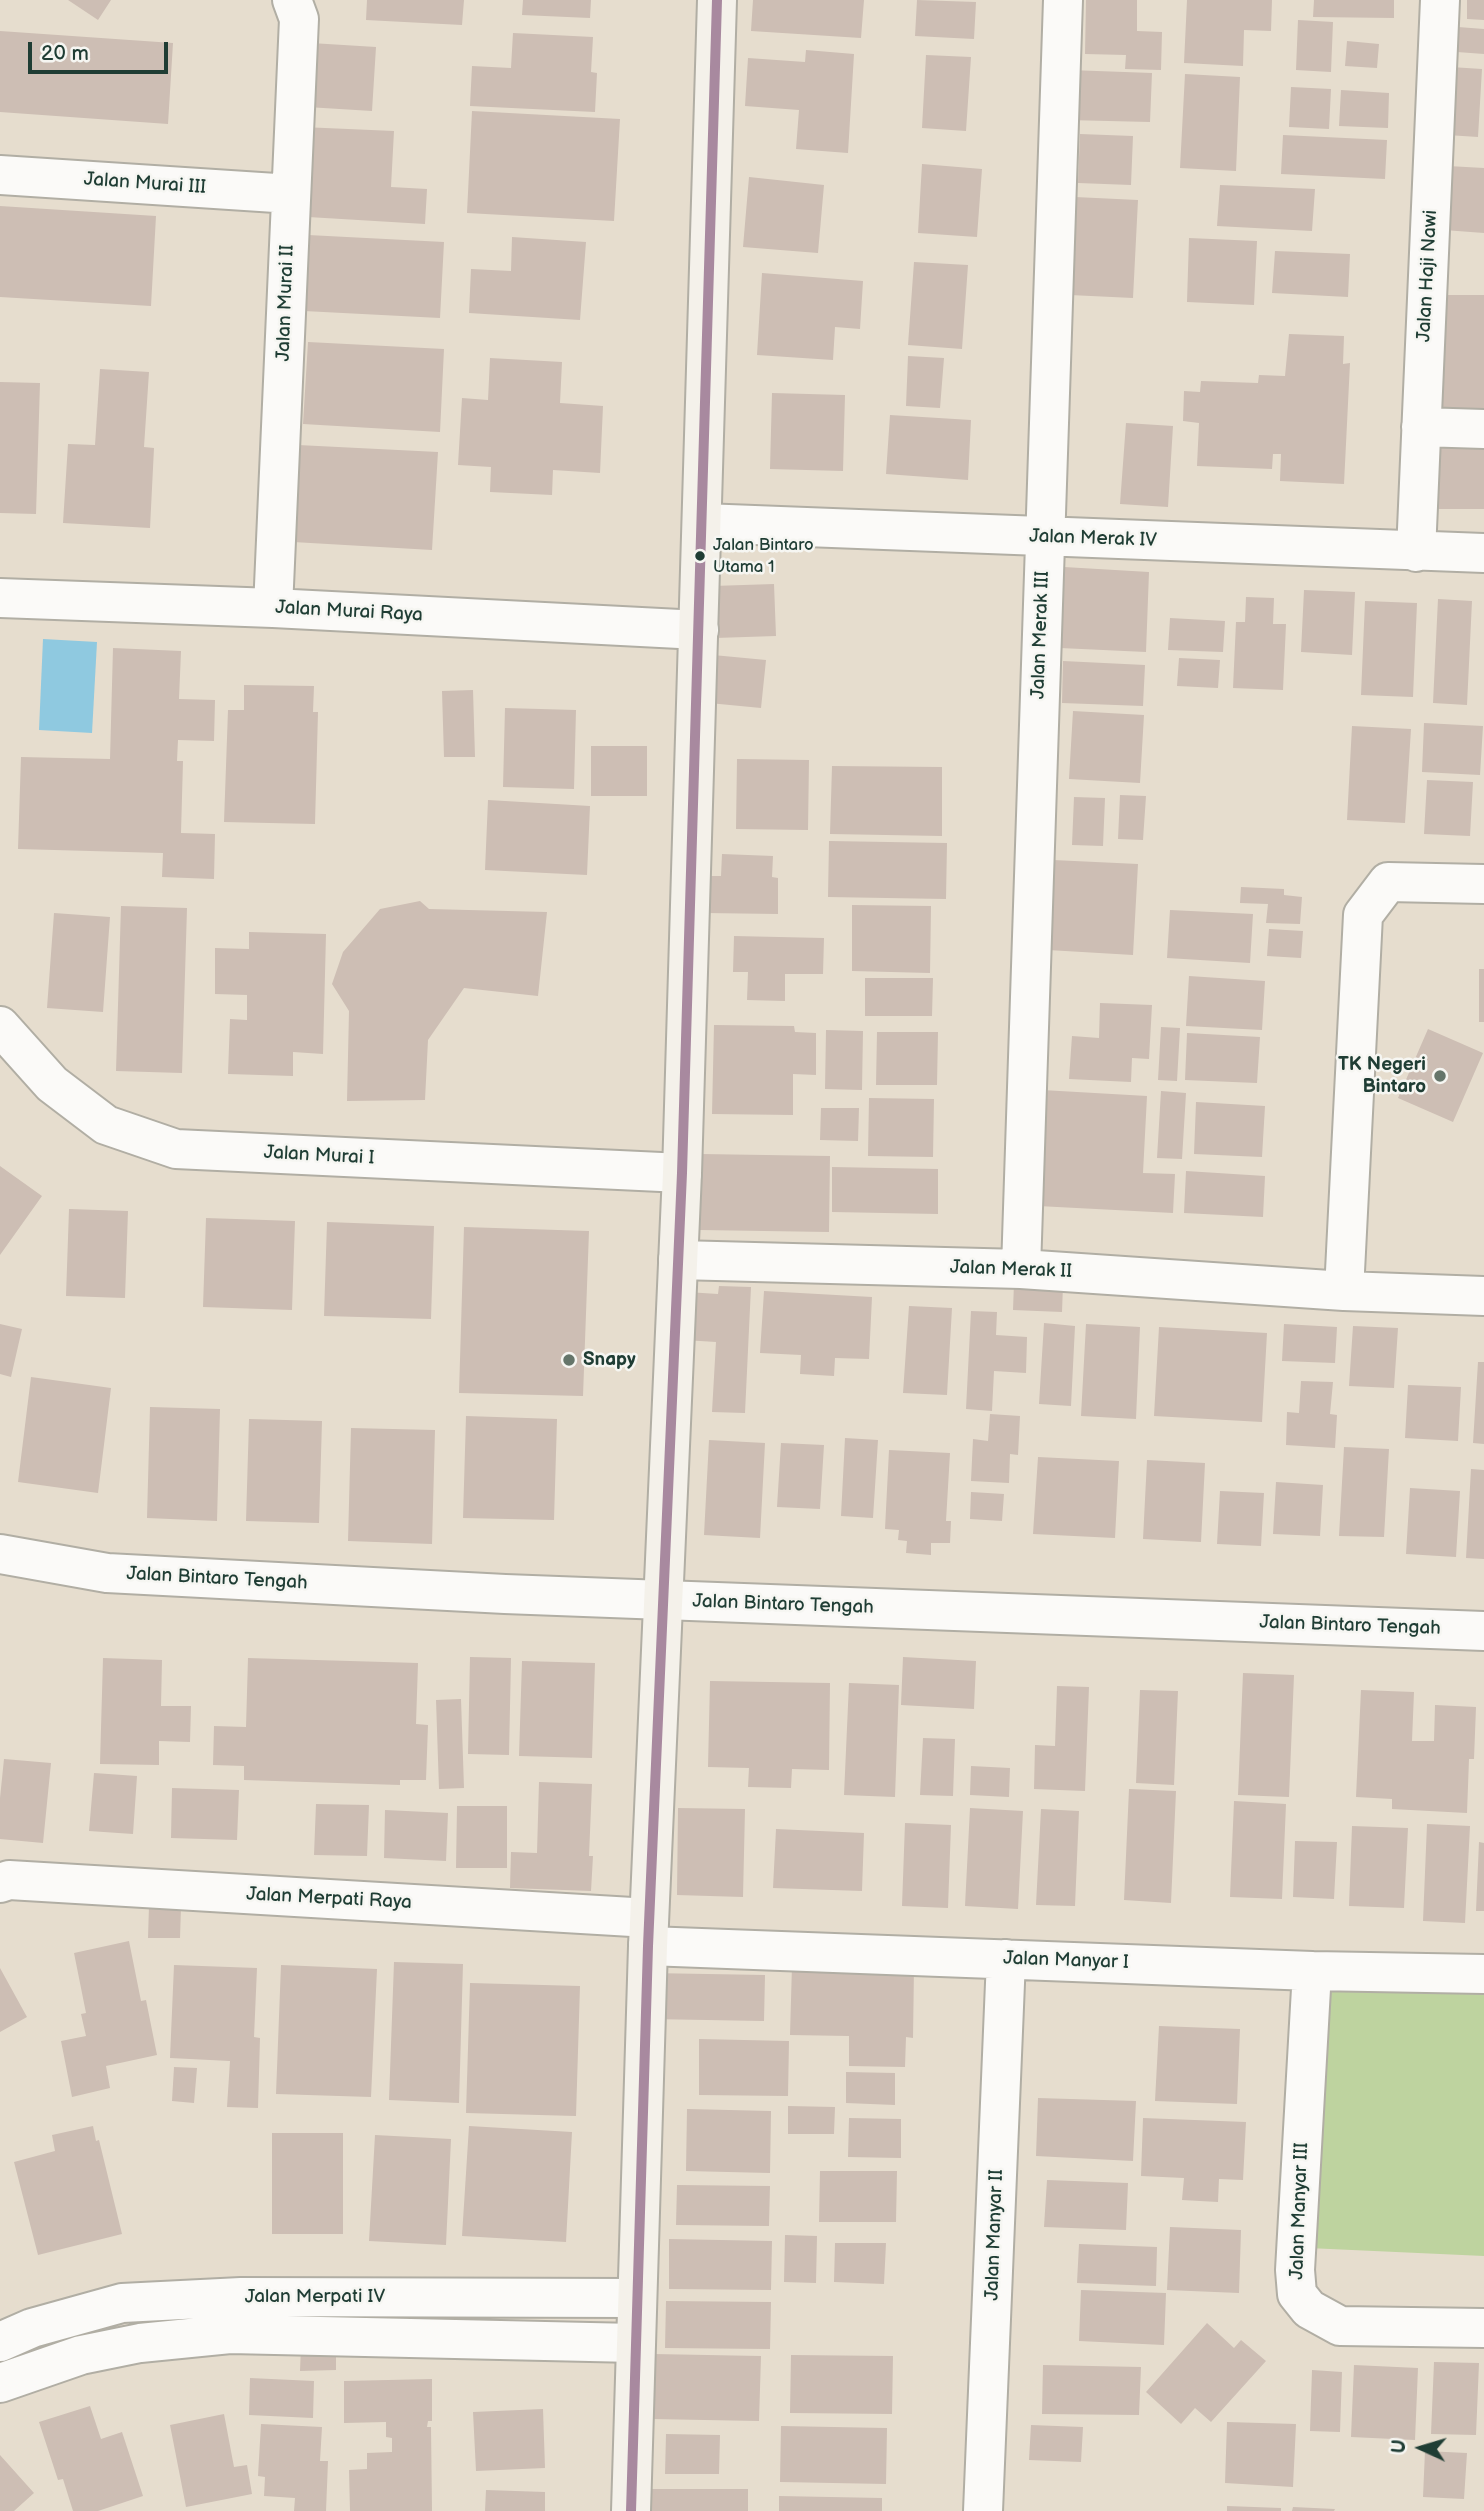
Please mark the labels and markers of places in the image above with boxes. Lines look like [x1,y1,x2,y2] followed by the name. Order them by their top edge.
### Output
[713,536,814,576] place label: Jalan Bintaro Utama 1
[693,549,707,563] marker: Jalan Bintaro Utama 1
[1338,1054,1426,1098] place label: TK Negeri Bintaro
[1432,1068,1448,1084] marker: TK Negeri Bintaro
[583,1349,636,1371] place label: Snapy
[561,1352,577,1368] marker: Snapy

